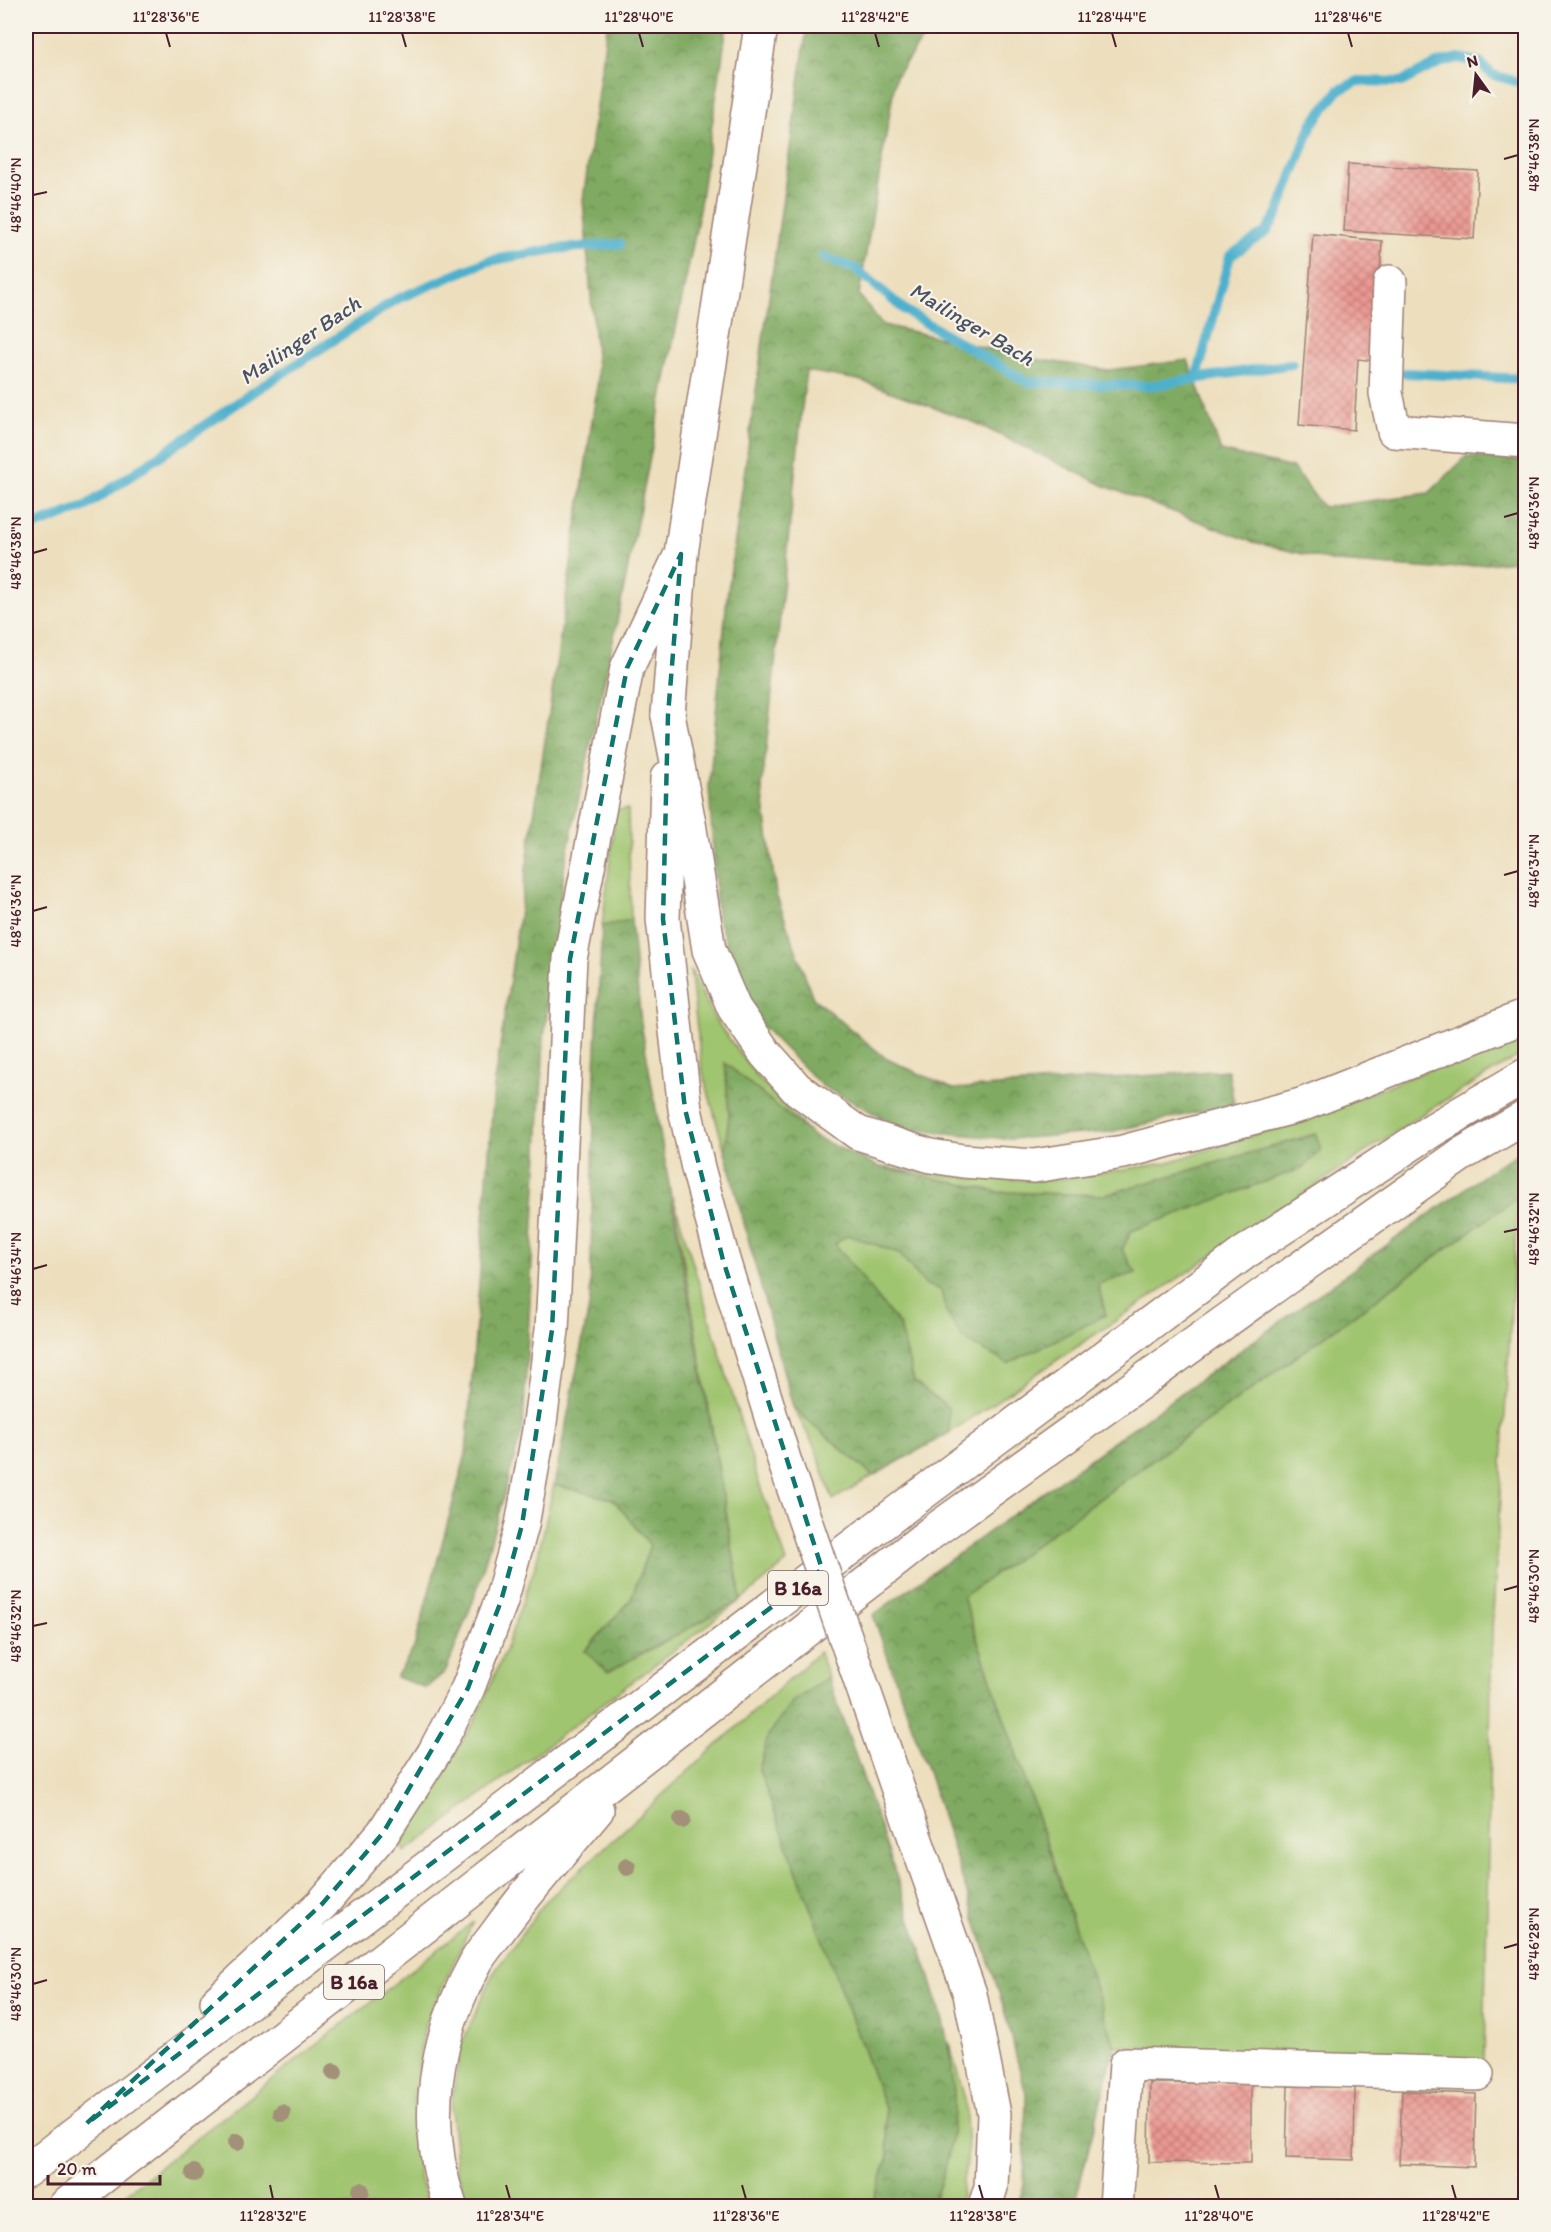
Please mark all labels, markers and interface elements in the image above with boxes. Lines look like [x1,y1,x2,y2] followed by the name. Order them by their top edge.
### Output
[132,8,200,26] text: 11°28'36"E
[368,8,436,26] text: 11°28'38"E
[604,8,674,26] text: 11°28'40"E
[841,8,909,26] text: 11°28'42"E
[1077,8,1147,26] text: 11°28'44"E
[1314,8,1382,26] text: 11°28'46"E
[1446,45,1506,105] north arrow
[1465,50,1480,72] text: N
[1525,118,1543,192] text: 48°46'38"N
[7,157,25,233] text: 48°46'40"N
[905,276,1039,372] water label: Mailinger Bach
[234,289,366,390] water label: Mailinger Bach
[1525,476,1543,550] text: 48°46'36"N
[7,516,25,590] text: 48°46'38"N
[1525,834,1543,908] text: 48°46'34"N
[7,874,25,948] text: 48°46'36"N
[1525,1192,1543,1266] text: 48°46'32"N
[7,1232,25,1306] text: 48°46'34"N
[1525,1549,1543,1623] text: 48°46'30"N
[768,1571,828,1605] road number: B 16a
[7,1589,25,1663] text: 48°46'32"N
[1525,1907,1543,1981] text: 48°46'28"N
[7,1947,25,2021] text: 48°46'30"N
[324,1965,384,1999] road number: B 16a
[48,2148,160,2186] scale bar
[57,2158,97,2180] text: 20 m
[239,2207,307,2225] text: 11°28'32"E
[476,2207,544,2225] text: 11°28'34"E
[712,2207,780,2225] text: 11°28'36"E
[949,2207,1017,2225] text: 11°28'38"E
[1184,2207,1254,2225] text: 11°28'40"E
[1422,2207,1490,2225] text: 11°28'42"E

